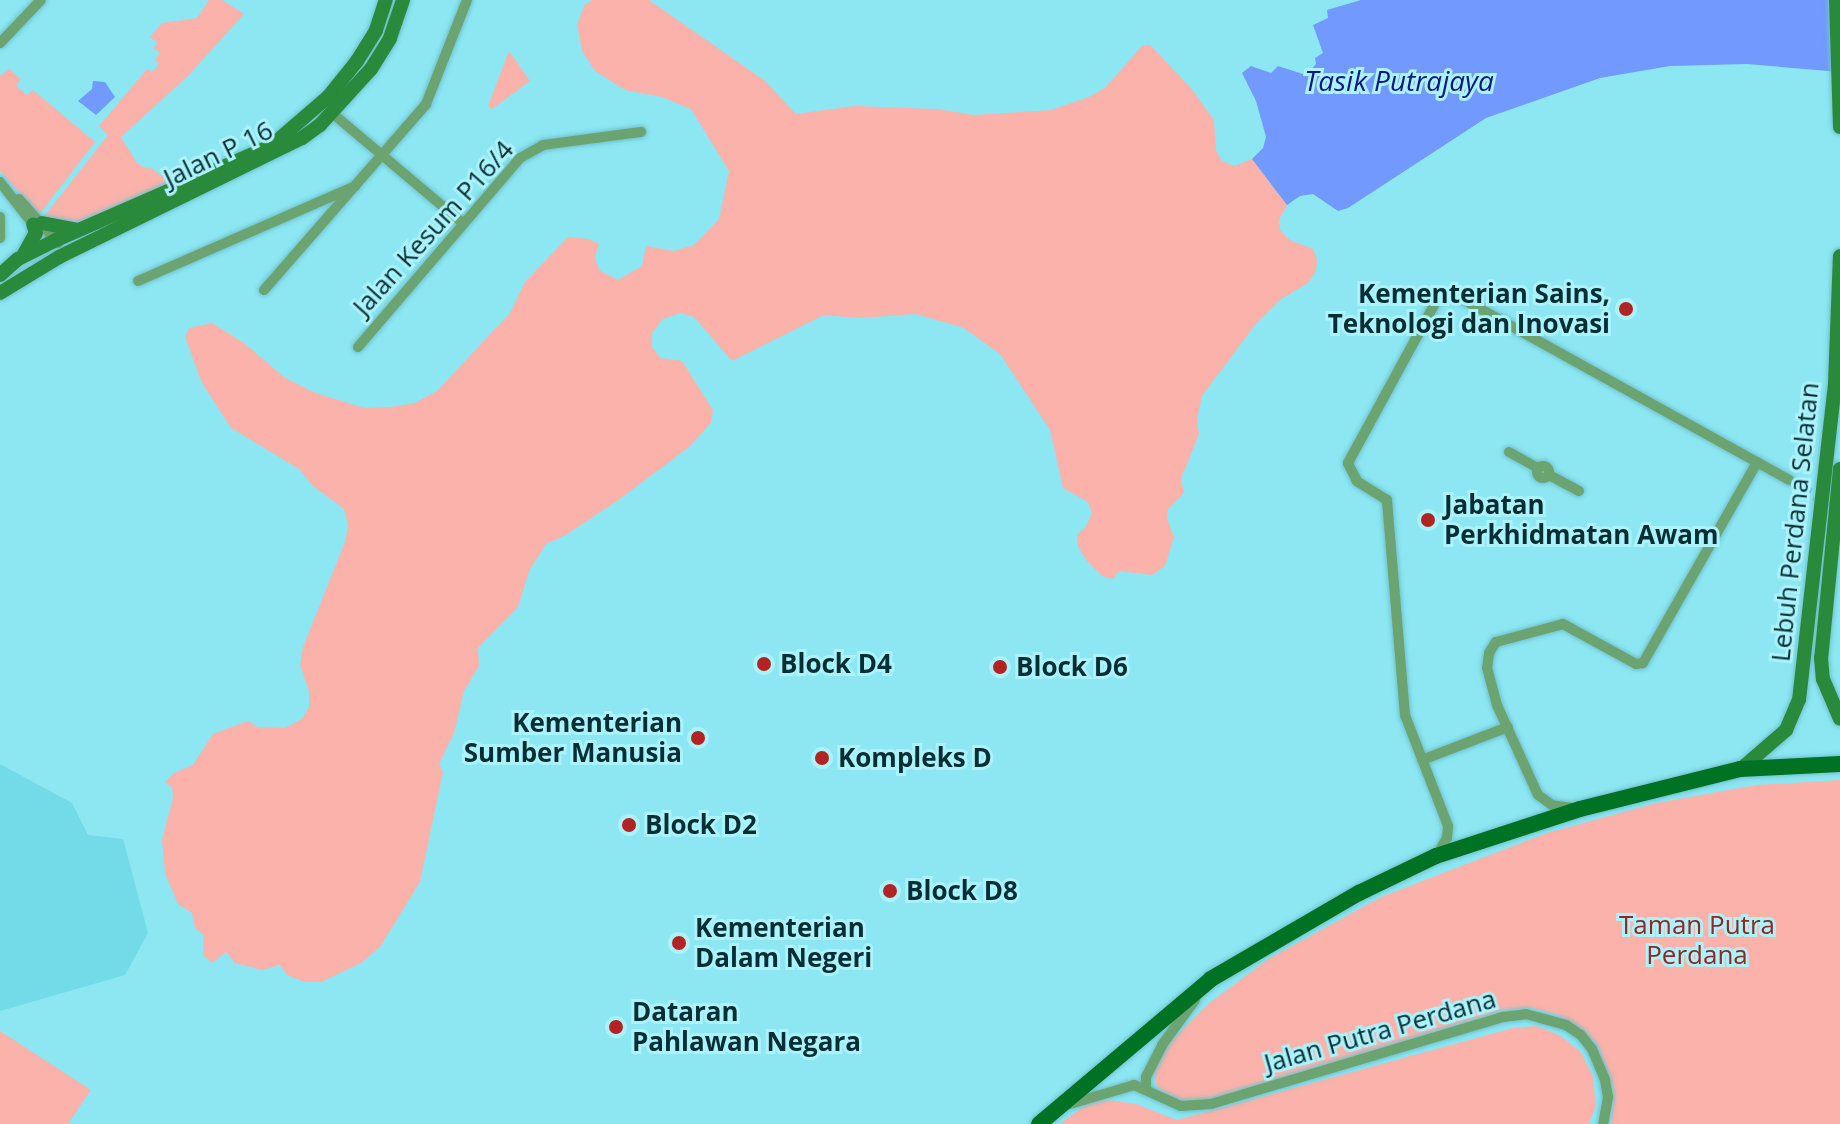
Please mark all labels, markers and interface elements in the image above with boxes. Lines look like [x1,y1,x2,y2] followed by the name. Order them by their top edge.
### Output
[1304,63,1494,97] water label: Tasik Putrajaya
[158,114,278,194] street label: Jalan P 16
[346,134,520,322] street label: Jalan Kesum P16/4
[1328,278,1610,340] place label: Kementerian Sains, Teknologi dan Inovasi
[1617,300,1635,318] marker: Kementerian Sains, Teknologi dan Inovasi
[1765,381,1825,663] street label: Lebuh Perdana Selatan
[1444,489,1719,550] place label: Jabatan Perkhidmatan Awam
[1419,511,1437,529] marker: Jabatan Perkhidmatan Awam
[780,648,892,680] place label: Block D4
[1016,651,1128,683] place label: Block D6
[755,655,773,673] marker: Block D4
[991,658,1009,676] marker: Block D6
[464,707,682,768] place label: Kementerian Sumber Manusia
[689,729,707,747] marker: Kementerian Sumber Manusia
[838,742,992,774] place label: Kompleks D
[813,749,831,767] marker: Kompleks D
[645,809,757,841] place label: Block D2
[620,816,638,834] marker: Block D2
[906,875,1018,907] place label: Block D8
[881,882,899,900] marker: Block D8
[1619,909,1775,970] park label: Taman Putra Perdana
[695,912,872,974] place label: Kementerian Dalam Negeri
[670,934,688,952] marker: Kementerian Dalam Negeri
[1261,983,1499,1079] street label: Jalan Putra Perdana
[632,996,861,1058] place label: Dataran Pahlawan Negara
[607,1018,625,1036] marker: Dataran Pahlawan Negara

